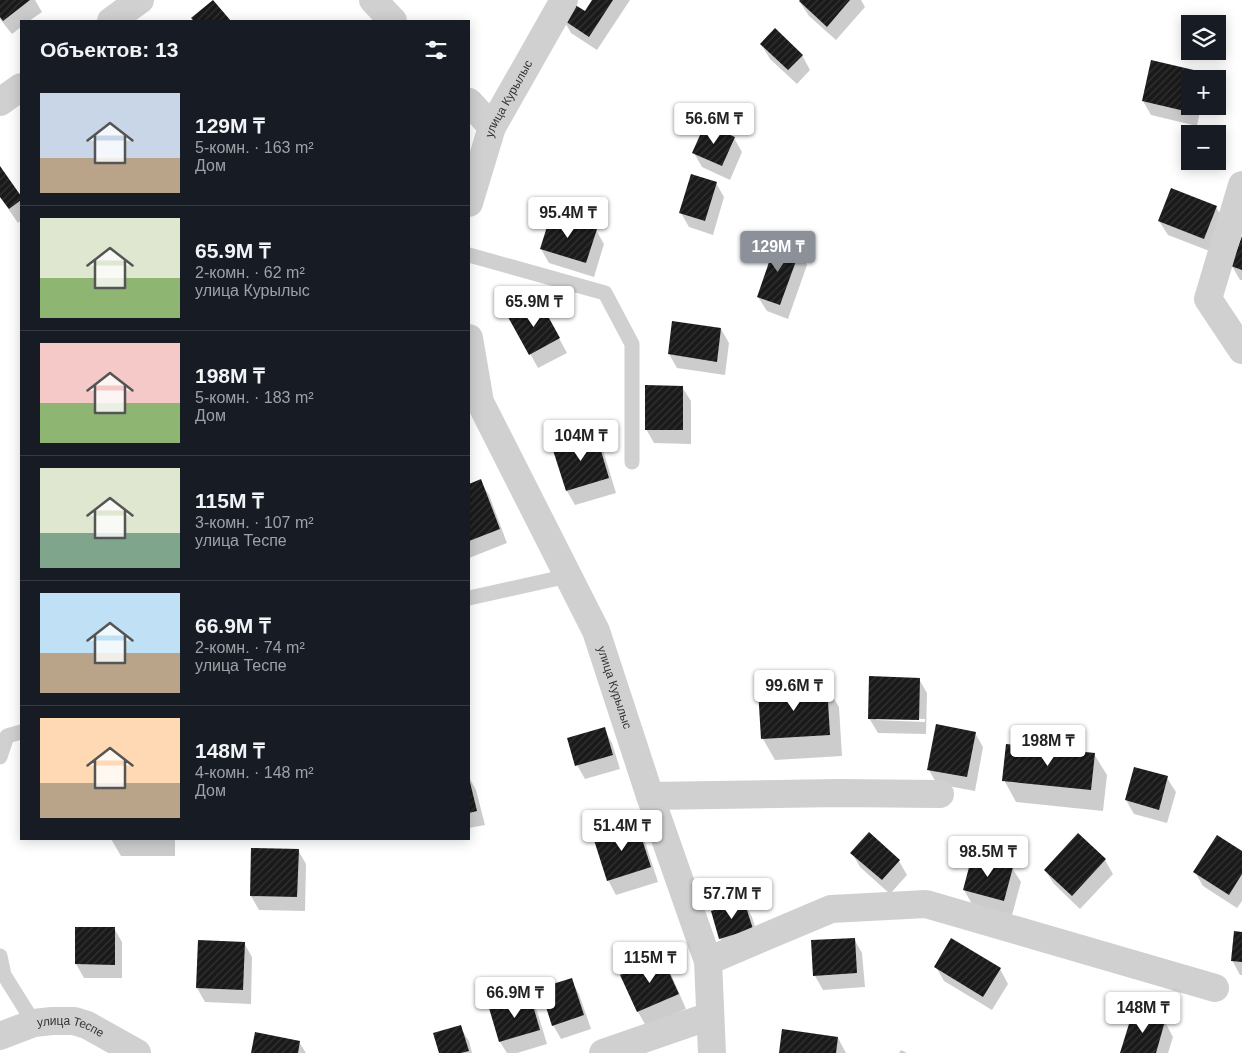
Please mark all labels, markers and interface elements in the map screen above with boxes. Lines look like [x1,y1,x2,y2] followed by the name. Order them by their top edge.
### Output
[1181,15,1226,170] map controls
[1181,15,1226,60] button: layers
[422,36,450,64] icon: filters
[40,38,178,61] text: Объектов: 13
[482,58,535,139] street label: улица Курылыс
[1181,70,1226,115] button: +
[668,102,760,145] pin: 56.6M ₸
[685,110,743,127] text: 56.6M ₸
[80,113,140,173] icon: home
[195,114,265,137] text: 129M ₸
[1181,125,1226,170] button: −
[195,139,314,156] text: 5-комн. · 163 m²
[195,157,226,174] text: Дом
[522,196,614,239] pin: 95.4M ₸
[539,204,597,221] text: 95.4M ₸
[737,230,819,273] pin: 129M ₸
[80,238,140,298] icon: home
[751,238,805,255] text: 129M ₸
[195,239,271,262] text: 65.9M ₸
[195,264,305,281] text: 2-комн. · 62 m²
[195,282,310,299] text: улица Курылыс
[488,286,580,328] pin: 65.9M ₸
[505,293,563,310] text: 65.9M ₸
[80,363,140,423] icon: home
[195,364,265,387] text: 198M ₸
[195,389,314,406] text: 5-комн. · 183 m²
[195,407,226,424] text: Дом
[540,420,622,462] pin: 104M ₸
[554,427,608,444] text: 104M ₸
[80,488,140,548] icon: home
[195,489,264,512] text: 115M ₸
[195,514,314,531] text: 3-комн. · 107 m²
[195,532,287,549] text: улица Теспе
[80,613,140,673] icon: home
[195,614,271,637] text: 66.9M ₸
[195,639,305,656] text: 2-комн. · 74 m²
[594,644,635,731] street label: улица Курылыс
[195,657,287,674] text: улица Теспе
[748,670,840,712] pin: 99.6M ₸
[765,677,823,694] text: 99.6M ₸
[1007,724,1089,767] pin: 198M ₸
[1021,732,1075,749] text: 198M ₸
[80,738,140,798] icon: home
[195,739,265,762] text: 148M ₸
[195,764,314,781] text: 4-комн. · 148 m²
[195,782,226,799] text: Дом
[576,810,668,852] pin: 51.4M ₸
[593,817,651,834] text: 51.4M ₸
[942,836,1034,878] pin: 98.5M ₸
[959,843,1017,860] text: 98.5M ₸
[686,878,778,920] pin: 57.7M ₸
[703,885,761,902] text: 57.7M ₸
[609,942,691,984] pin: 115M ₸
[624,949,676,966] text: 115M ₸
[469,976,561,1019] pin: 66.9M ₸
[486,984,544,1001] text: 66.9M ₸
[1102,992,1184,1034] pin: 148M ₸
[1116,999,1170,1016] text: 148M ₸
[36,1014,107,1040] street label: улица Теспе

